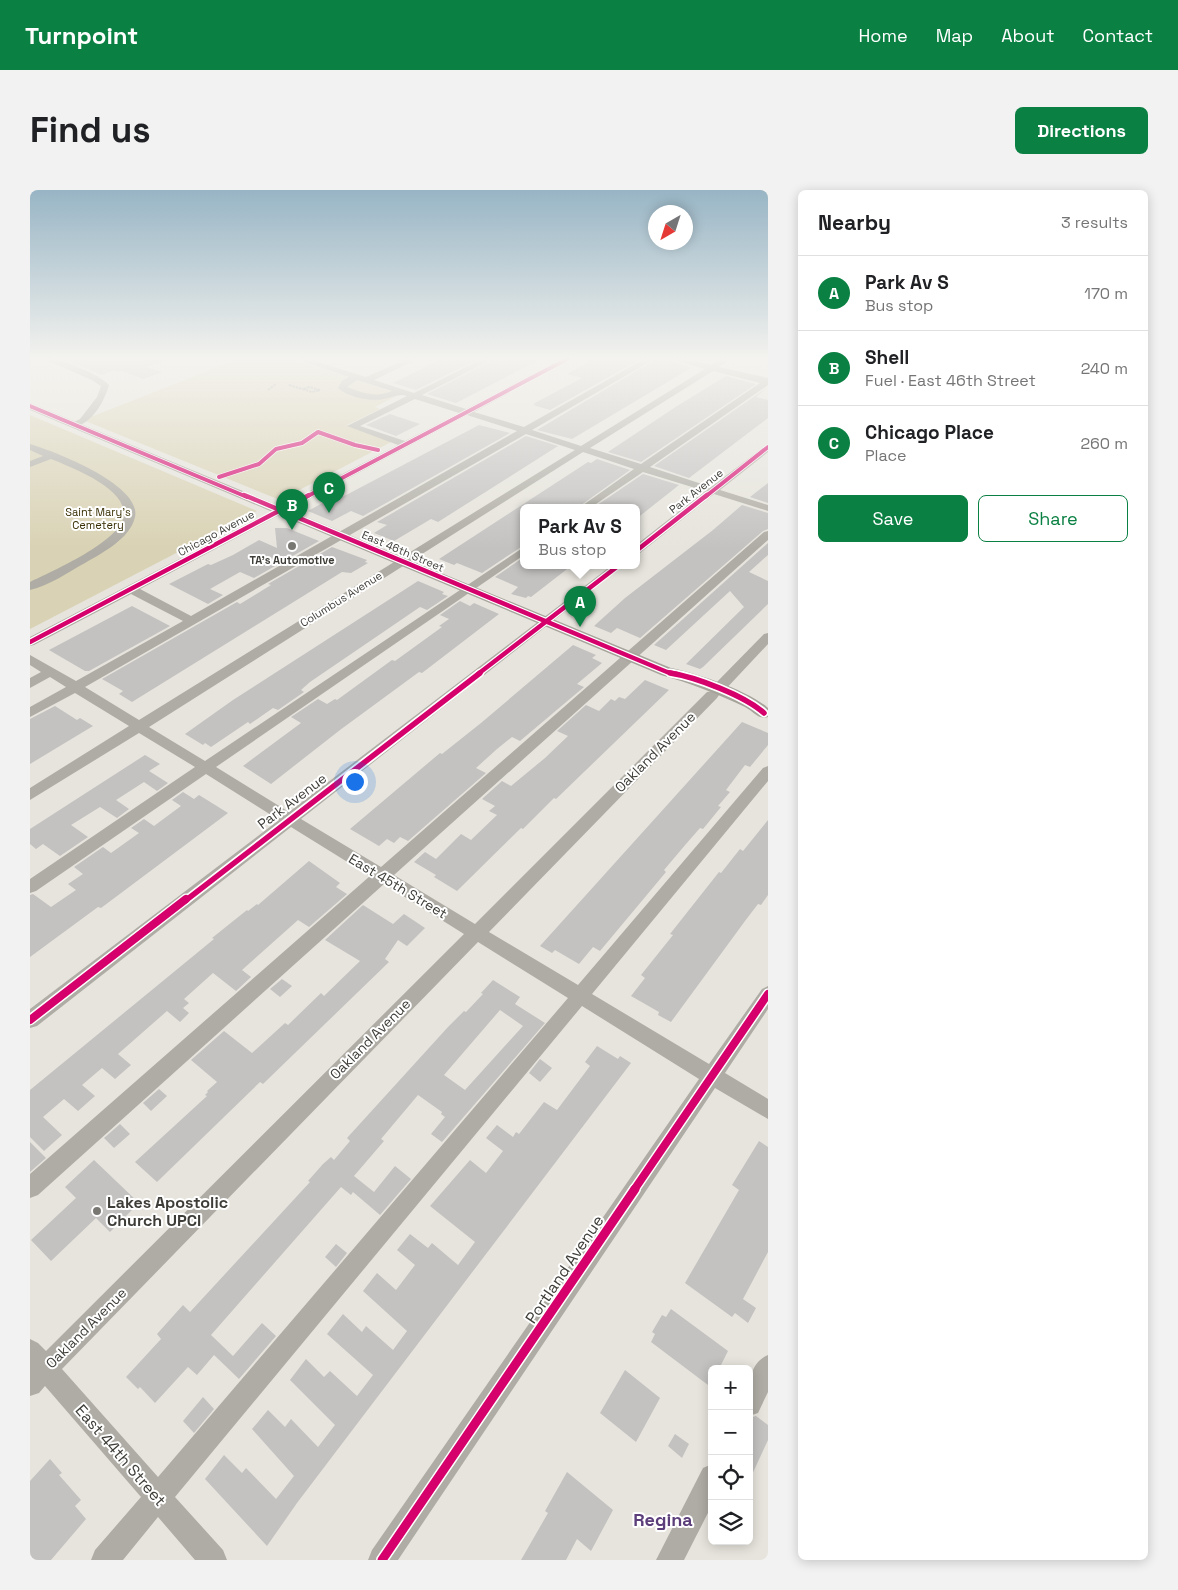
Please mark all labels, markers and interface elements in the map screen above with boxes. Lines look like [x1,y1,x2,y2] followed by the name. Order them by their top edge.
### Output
[25,20,138,51] text: Turnpoint
[859,24,908,47] text: Home
[936,24,973,47] text: Map
[1001,24,1055,47] text: About
[1083,24,1153,47] text: Contact
[1015,107,1148,154] button: Directions
[30,108,151,152] text: Find us
[648,205,693,250] north arrow
[818,209,891,236] text: Nearby
[1061,212,1128,233] text: 3 results
[865,270,949,295] text: Park Av S
[829,283,839,304] text: A
[1084,283,1128,304] text: 170 m
[865,295,933,316] text: Bus stop
[865,345,909,370] text: Shell
[829,358,839,379] text: B
[1081,358,1128,379] text: 240 m
[865,370,1036,391] text: Fuel · East 46th Street
[865,420,994,445] text: Chicago Place
[829,433,839,454] text: C
[1080,433,1128,454] text: 260 m
[865,445,907,466] text: Place
[666,466,726,516] street label: Park Avenue
[313,472,345,513] pin: C
[276,489,308,530] pin: B
[818,495,968,542] button: Save
[978,495,1128,542] button: Share
[520,504,640,569] popup
[65,505,131,532] park label: Saint Mary's Cemetery
[175,507,257,559] street label: Chicago Avenue
[538,514,622,539] text: Park Av S
[360,527,446,575] street label: East 46th Street
[538,539,607,560] text: Bus stop
[286,540,298,552] marker: TA's Automotive
[250,553,335,567] place label: TA's Automotive
[297,568,385,630] street label: Columbus Avenue
[564,586,596,627] pin: A
[611,708,699,796] street label: Oakland Avenue
[254,769,330,833] street label: Park Avenue
[342,769,368,795] your location
[346,850,450,922] street label: East 45th Street
[326,995,414,1083] street label: Oakland Avenue
[107,1192,228,1231] place label: Lakes Apostolic Church UPCI
[91,1205,103,1217] marker: Lakes Apostolic Church UPCI
[520,1211,608,1327] street label: Portland Avenue
[42,1284,130,1372] street label: Oakland Avenue
[708,1365,753,1545] map controls
[708,1365,753,1410] button: +
[71,1400,171,1511] street label: East 44th Street
[708,1410,753,1455] button: −
[708,1455,753,1500] button: locate
[708,1500,753,1545] button: layers
[633,1508,693,1531] district label: Regina

